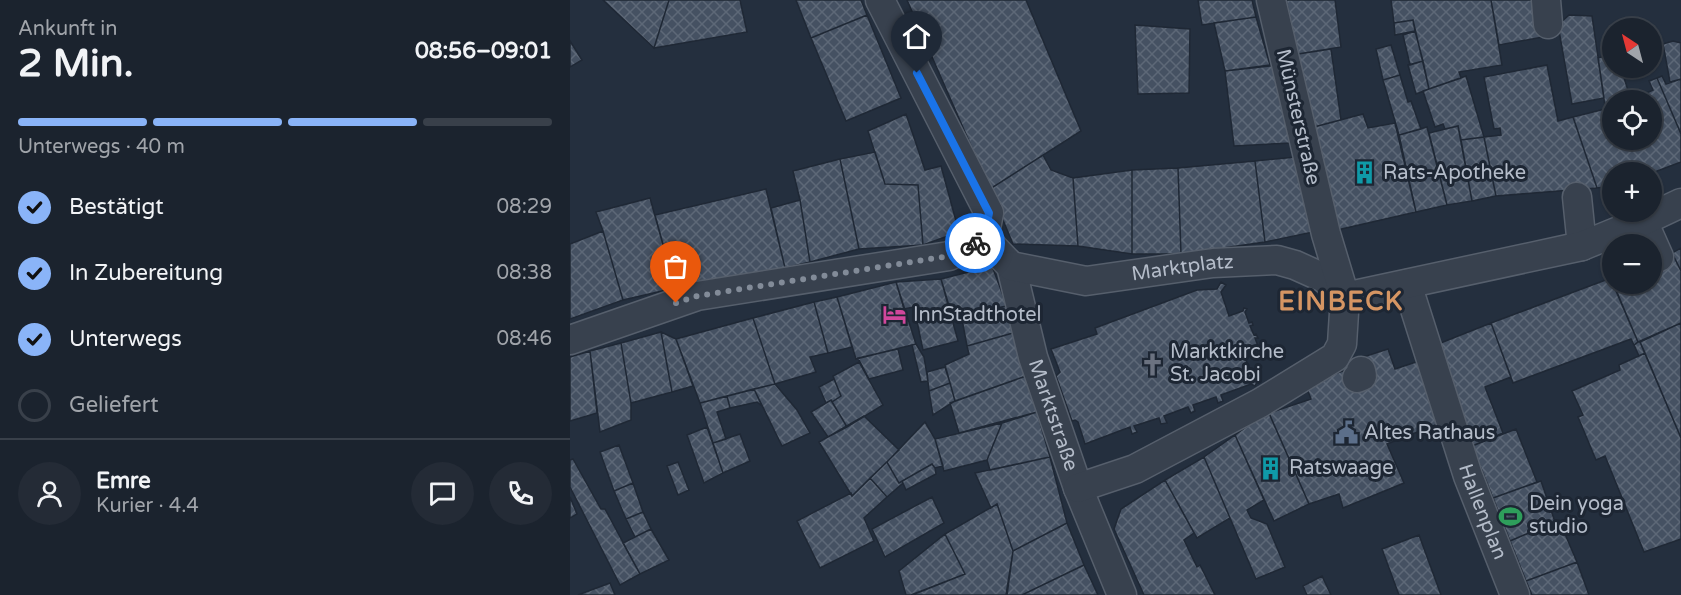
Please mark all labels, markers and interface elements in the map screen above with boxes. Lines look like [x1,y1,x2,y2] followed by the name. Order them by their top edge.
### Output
[891,11,942,73] pin
[18,17,117,41] text: Ankunft in
[1602,18,1662,78] north arrow
[1602,18,1662,294] map controls
[900,20,933,53] icon: home
[415,38,552,64] text: 08:56–09:01
[18,40,134,87] text: 2 Min.
[1271,47,1325,187] street label: Münsterstraße
[1602,90,1662,150] button: locate
[18,135,185,159] text: Unterwegs · 40 m
[1352,160,1378,186] building icon: Rats-Apotheke
[1383,161,1526,185] place label: Rats-Apotheke
[1602,162,1662,222] button: +
[18,191,51,224] icon: check
[69,194,164,220] text: Bestätigt
[497,195,552,219] text: 08:29
[945,213,1005,273] courier
[959,227,992,260] icon: bike
[1602,234,1662,294] button: −
[650,241,701,303] pin
[659,250,692,283] icon: bag
[1130,250,1234,286] street label: Marktplatz
[18,257,51,290] icon: check
[69,260,223,286] text: In Zubereitung
[497,261,552,285] text: 08:38
[1278,286,1404,317] district label: EINBECK
[882,302,908,328] hotel icon: InnStadthotel
[913,303,1042,327] place label: InnStadthotel
[18,323,51,356] icon: check
[69,326,182,352] text: Unterwegs
[497,327,552,351] text: 08:46
[1170,340,1284,387] place label: Marktkirche St. Jacobi
[1139,351,1165,377] church icon: Marktkirche St. Jacobi
[1023,356,1083,474] street label: Marktstraße
[69,392,159,418] text: Geliefert
[1333,420,1359,446] public building icon: Altes Rathaus
[1364,421,1495,445] place label: Altes Rathaus
[1258,455,1284,481] building icon: Ratswaage
[1289,456,1394,480] place label: Ratswaage
[1453,461,1512,563] street label: Hallenplan
[18,462,81,525] button: person
[411,462,474,525] button: chat
[489,462,552,525] button: phone
[96,468,151,494] text: Emre
[1529,492,1624,539] place label: Dein yoga studio
[96,494,199,518] text: Kurier · 4.4
[1498,503,1524,529] sports icon: Dein yoga studio

